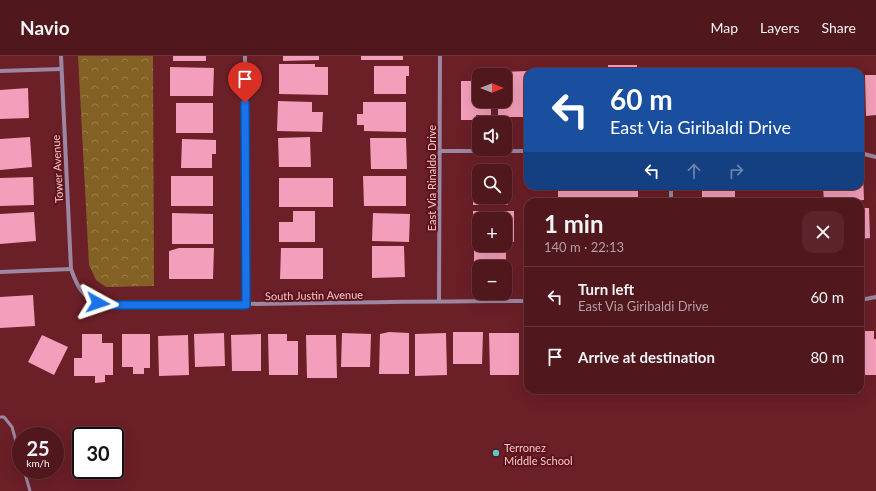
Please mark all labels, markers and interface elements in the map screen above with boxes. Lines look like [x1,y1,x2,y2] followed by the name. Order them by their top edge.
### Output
[20,16,70,39] text: Navio
[710,19,738,36] text: Map
[760,19,800,36] text: Layers
[822,19,856,36] text: Share
[228,62,262,103] pin
[234,68,256,90] icon: arrive
[472,68,512,108] north arrow
[472,68,512,300] map controls
[610,82,673,116] text: 60 m
[544,84,596,136] icon: left
[472,116,512,156] button: sound
[610,116,791,138] text: East Via Giribaldi Drive
[425,125,438,231] street label: East Via Rinaldo Drive
[49,134,65,203] street label: Tower Avenue
[641,160,663,182] icon: left
[683,160,705,182] icon: ahead
[725,160,747,182] icon: right
[472,164,512,204] button: search
[544,209,604,238] text: 1 min
[802,211,844,253] button: close
[472,212,512,252] button: +
[544,239,624,255] text: 140 m · 22:13
[472,260,512,300] button: −
[578,280,634,298] text: Turn left
[77,282,119,324] position arrow
[544,286,566,308] icon: left
[265,288,363,302] street label: South Justin Avenue
[810,288,844,306] text: 60 m
[578,298,709,314] text: East Via Giribaldi Drive
[544,346,566,368] icon: arrive
[578,348,715,366] text: Arrive at destination
[810,348,844,366] text: 80 m
[72,427,124,479] speed limit sign: 30
[26,436,50,460] text: 25
[504,441,573,467] place label: Terronez Middle School
[491,448,501,458] marker: Terronez Middle School
[26,457,50,469] text: km/h

